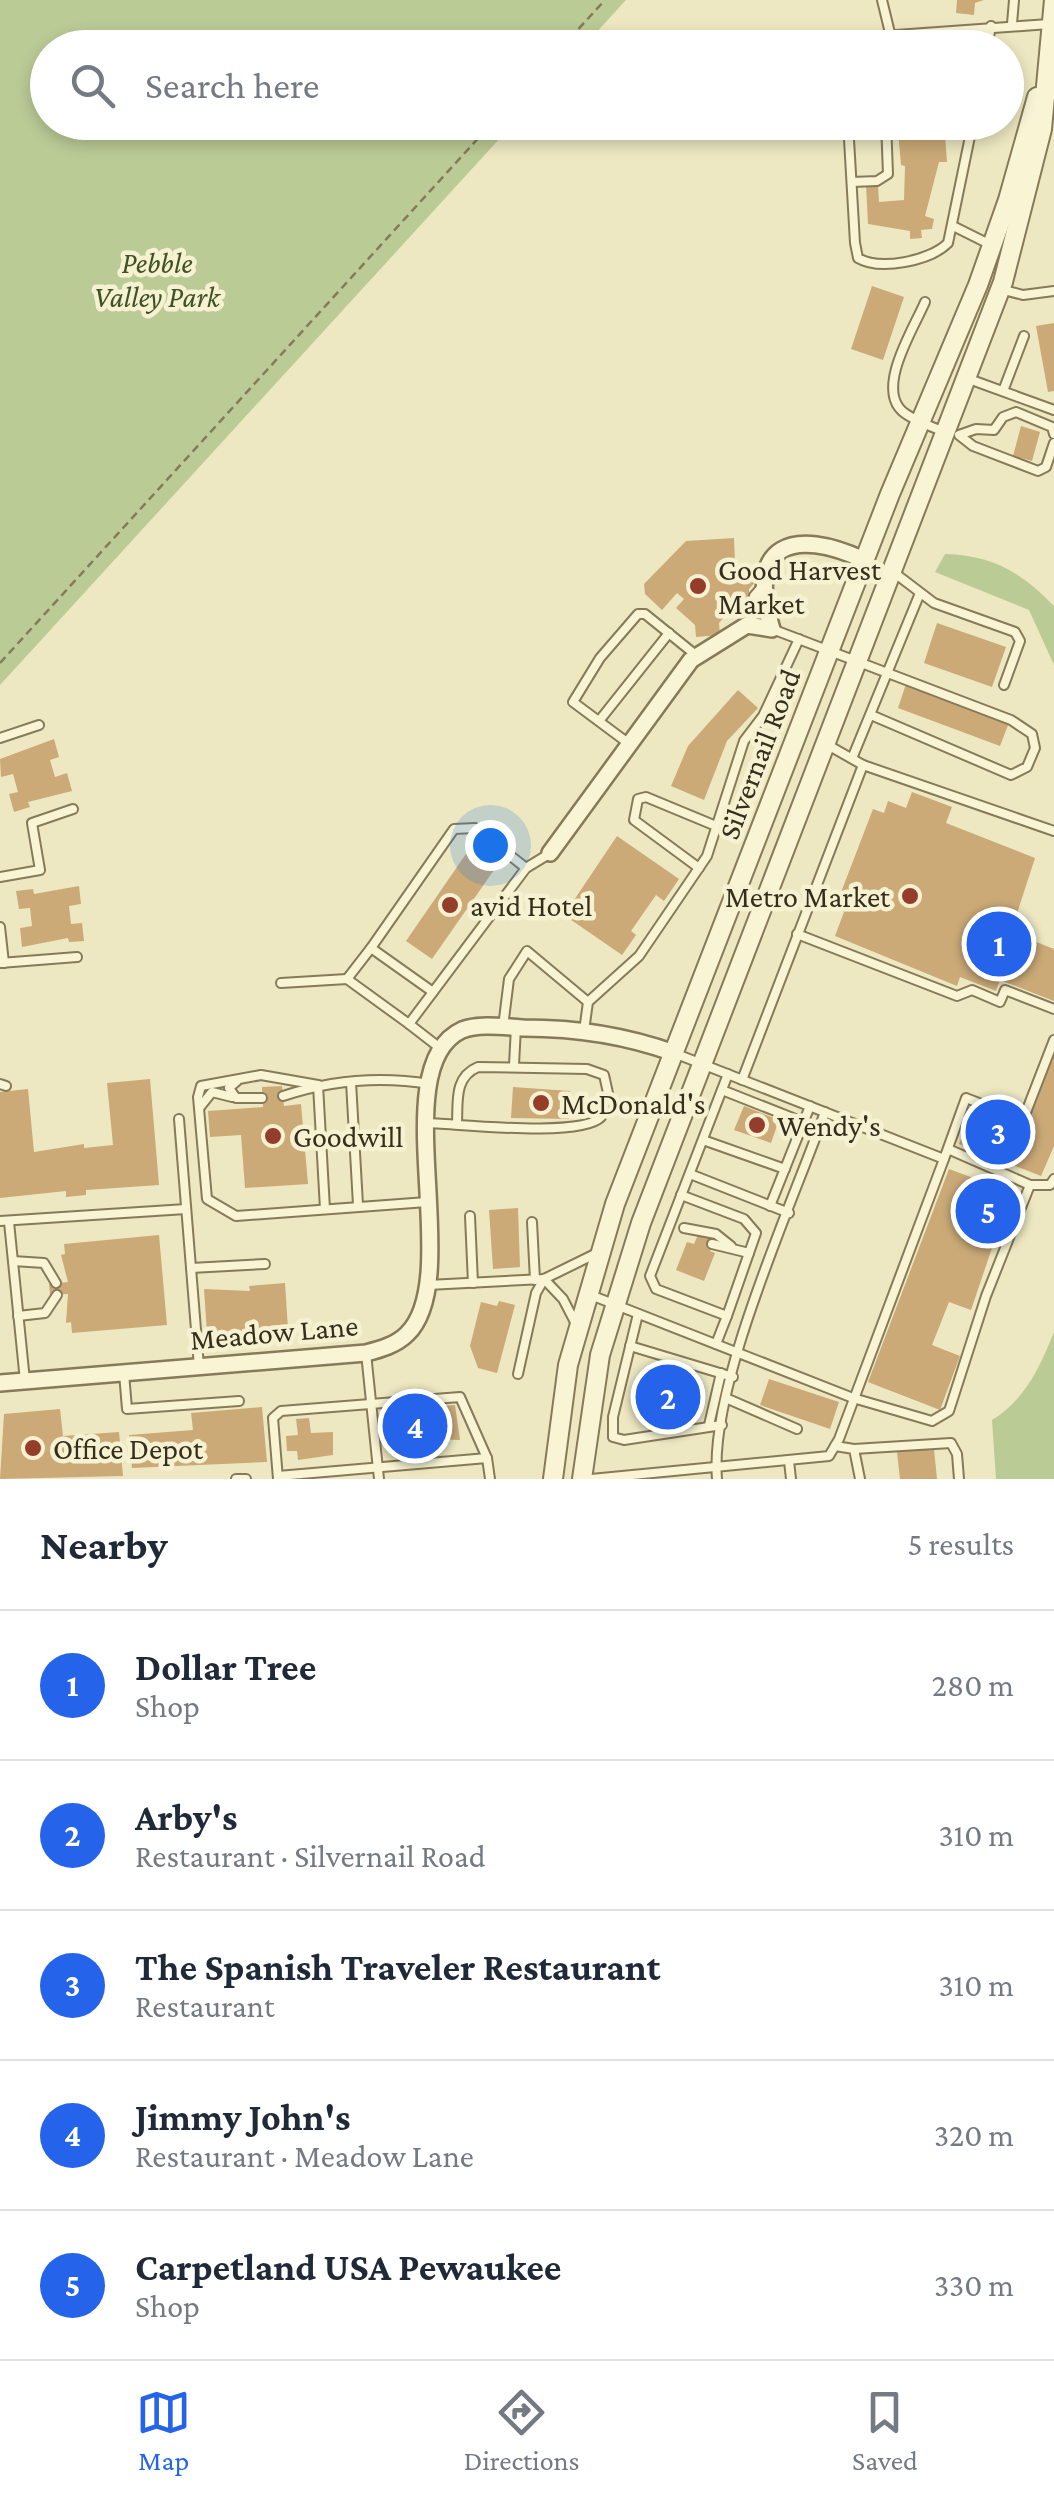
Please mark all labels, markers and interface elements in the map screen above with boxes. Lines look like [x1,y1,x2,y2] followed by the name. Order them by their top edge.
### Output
[30,30,1024,140] search box
[65,58,120,113] icon: search
[145,64,319,106] text: Search here
[94,246,222,314] park label: Pebble Valley Park
[718,553,882,620] place label: Good Harvest Market
[687,575,709,597] marker: Good Harvest Market
[711,664,807,844] street label: Silvernail Road
[465,820,516,871] your location
[725,880,891,913] place label: Metro Market
[899,885,921,907] marker: Metro Market
[470,889,592,922] place label: avid Hotel
[439,894,461,916] marker: avid Hotel
[966,906,1032,982] pin: 1
[561,1087,706,1120] place label: McDonald's
[530,1092,552,1114] marker: McDonald's
[966,1094,1030,1170] pin: 3
[777,1109,881,1143] place label: Wendy's
[746,1114,768,1136] marker: Wendy's
[293,1120,403,1153] place label: Goodwill
[262,1125,284,1147] marker: Goodwill
[956,1174,1020,1248] pin: 5
[189,1308,359,1356] street label: Meadow Lane
[636,1360,700,1434] pin: 2
[382,1388,448,1464] pin: 4
[53,1432,204,1466] place label: Office Depot
[22,1437,44,1459] marker: Office Depot
[40,1521,168,1568] text: Nearby
[907,1526,1014,1562] text: 5 results
[135,1646,316,1688] text: Dollar Tree
[67,1667,78,1703] text: 1
[932,1667,1014,1703] text: 280 m
[135,1688,200,1724] text: Shop
[135,1796,238,1838] text: Arby's
[64,1817,81,1853] text: 2
[938,1817,1014,1853] text: 310 m
[135,1838,486,1874] text: Restaurant · Silvernail Road
[135,1946,660,1988] text: The Spanish Traveler Restaurant
[65,1967,80,2003] text: 3
[938,1967,1014,2003] text: 310 m
[135,1988,275,2024] text: Restaurant
[135,2096,351,2138] text: Jimmy John's
[64,2117,81,2153] text: 4
[934,2117,1014,2153] text: 320 m
[135,2138,474,2174] text: Restaurant · Meadow Lane
[135,2246,561,2288] text: Carpetland USA Pewaukee
[65,2267,80,2303] text: 5
[934,2267,1014,2303] text: 330 m
[135,2288,200,2324] text: Shop
[136,2385,191,2476] tab: Map
[464,2385,580,2476] tab: Directions
[852,2385,918,2476] tab: Saved

